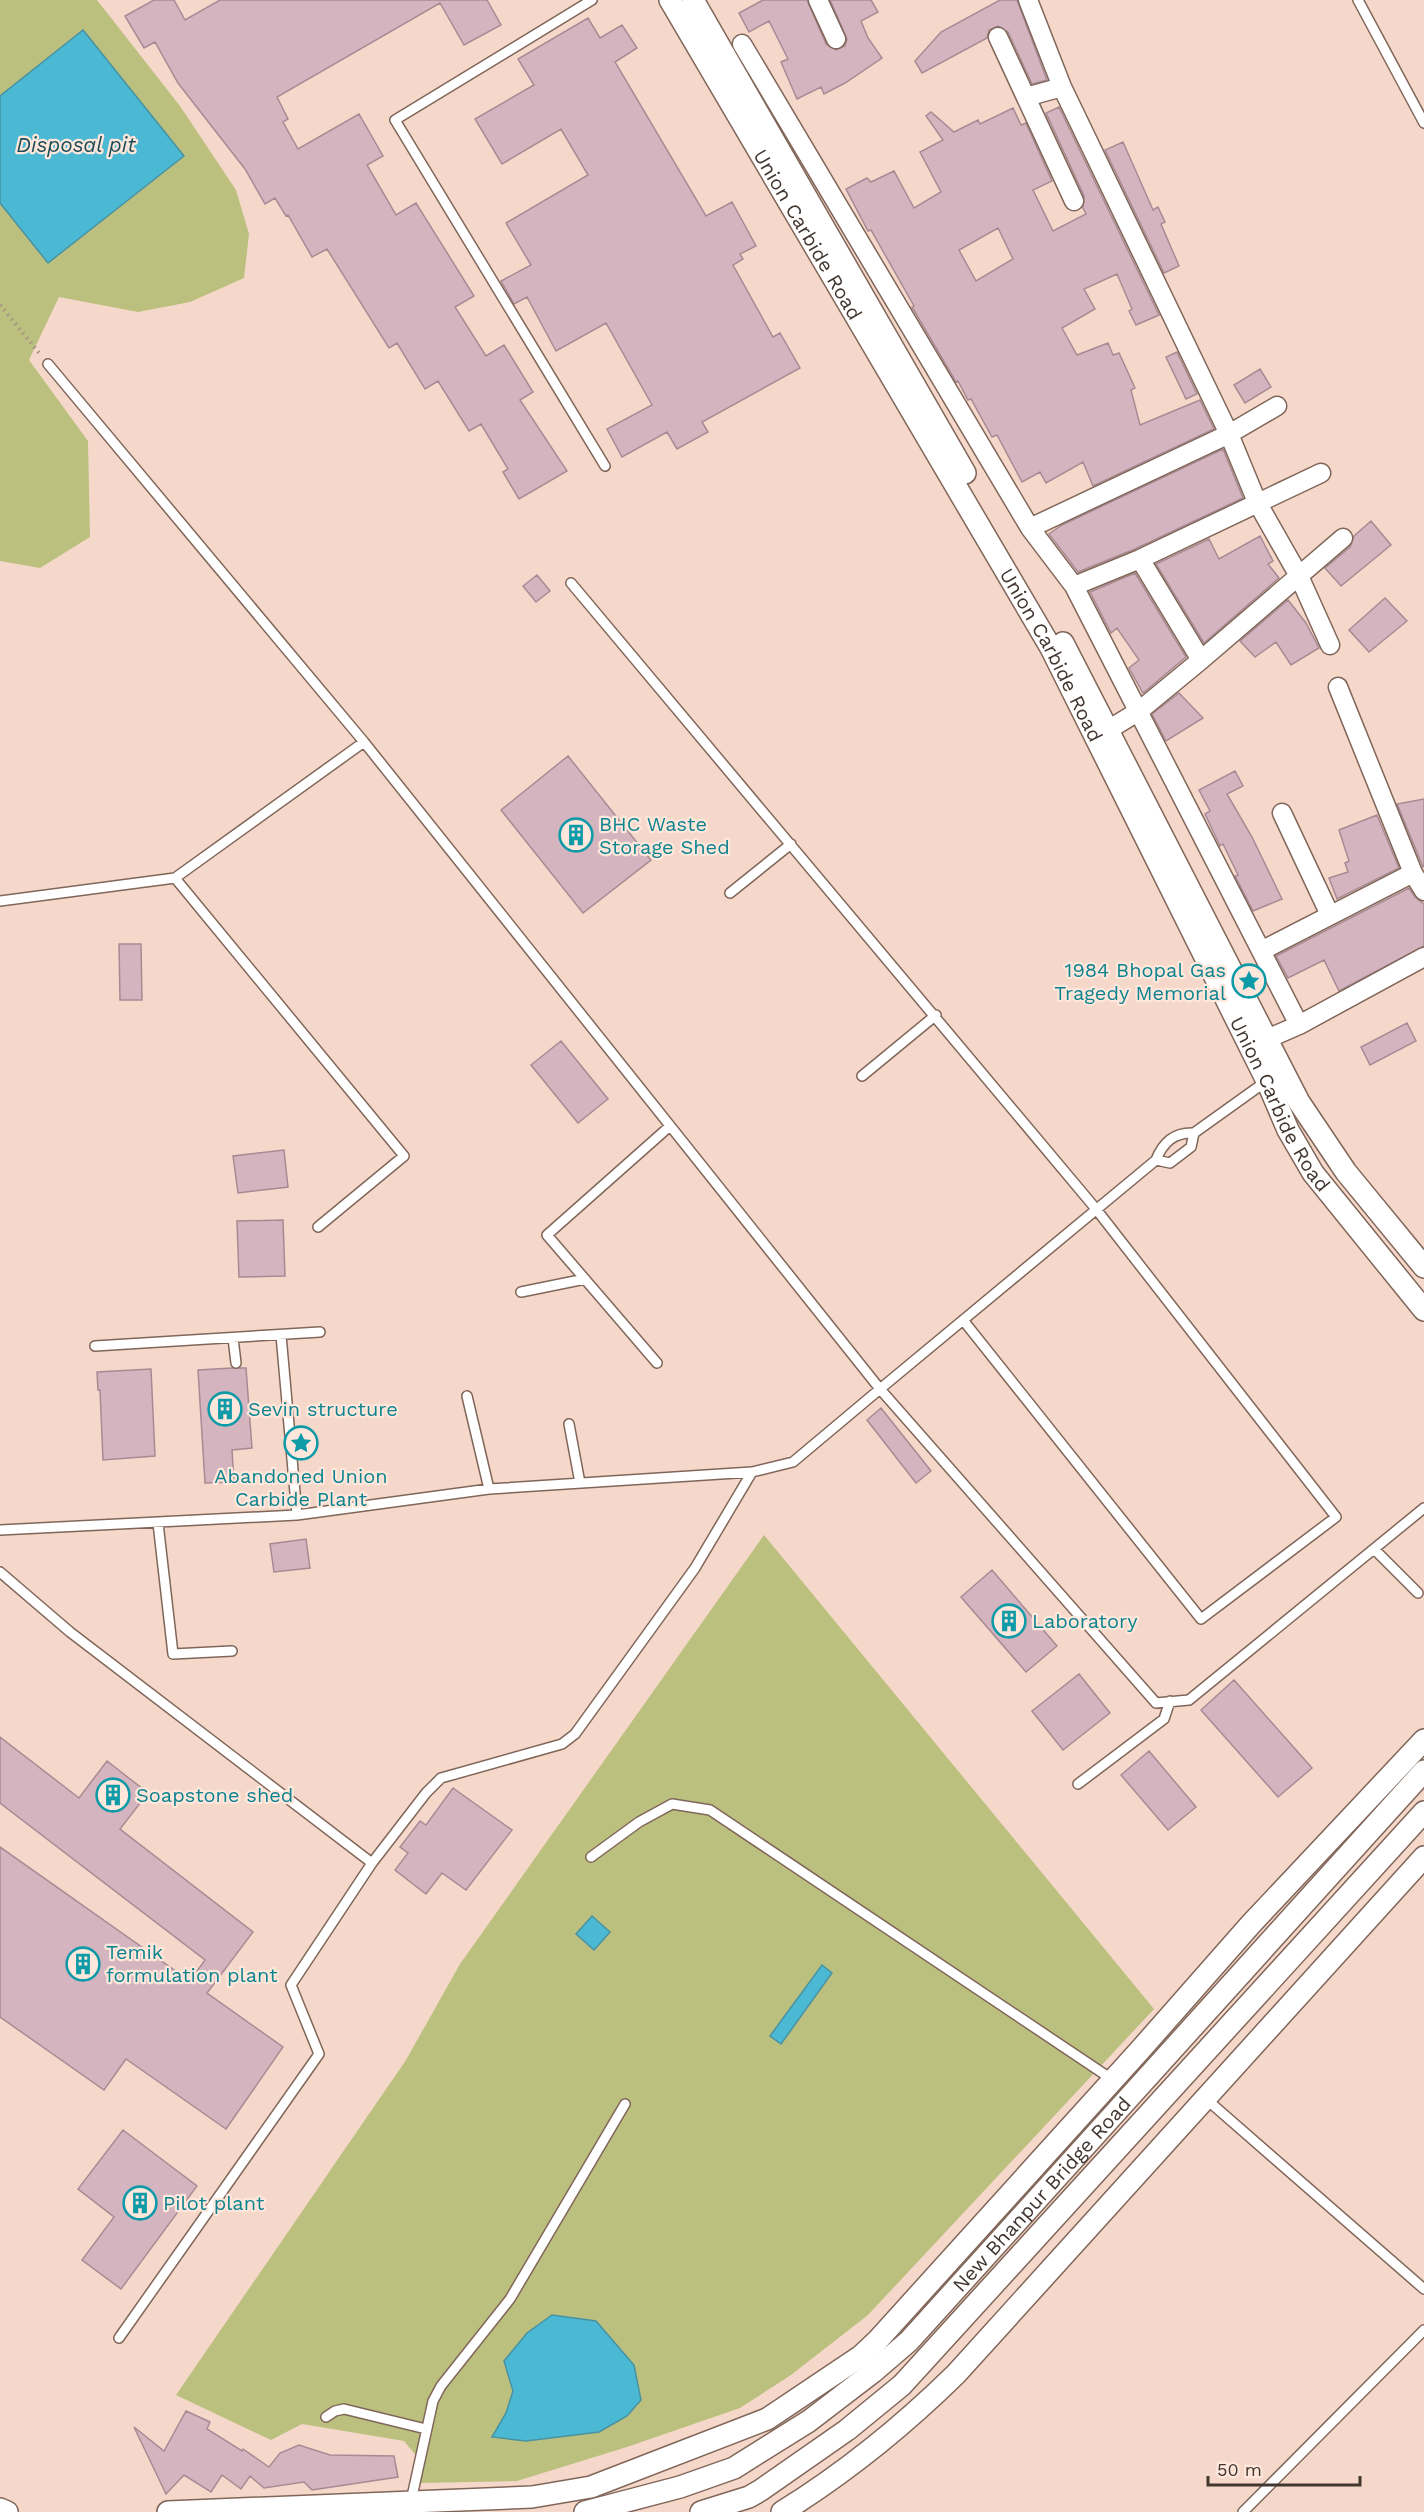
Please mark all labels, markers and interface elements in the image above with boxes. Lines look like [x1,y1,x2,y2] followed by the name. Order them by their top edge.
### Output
[16,132,136,157] water label: Disposal pit
[748,145,867,324] street label: Union Carbide Road
[995,564,1108,746] street label: Union Carbide Road
[599,812,730,859] place label: BHC Waste Storage Shed
[558,817,594,853] building icon: BHC Waste Storage Shed
[1054,958,1226,1005] place label: 1984 Bhopal Gas Tragedy Memorial
[1231,963,1267,999] place icon: 1984 Bhopal Gas Tragedy Memorial
[1225,1013,1335,1196] street label: Union Carbide Road
[207,1391,243,1427] building icon: Sevin structure
[248,1397,398,1421] place label: Sevin structure
[283,1425,319,1461] place icon: Abandoned Union Carbide Plant
[214,1464,388,1511] place label: Abandoned Union Carbide Plant
[991,1603,1027,1639] building icon: Laboratory
[1032,1609,1138,1633] place label: Laboratory
[95,1777,131,1813] building icon: Soapstone shed
[136,1783,293,1807] place label: Soapstone shed
[106,1940,278,1987] place label: Temik formulation plant
[65,1946,101,1982] building icon: Temik formulation plant
[947,2092,1136,2297] street label: New Bhanpur Bridge Road
[122,2185,158,2221] building icon: Pilot plant
[163,2191,265,2215] place label: Pilot plant
[1208,2449,1360,2487] scale bar
[1217,2459,1262,2480] text: 50 m

